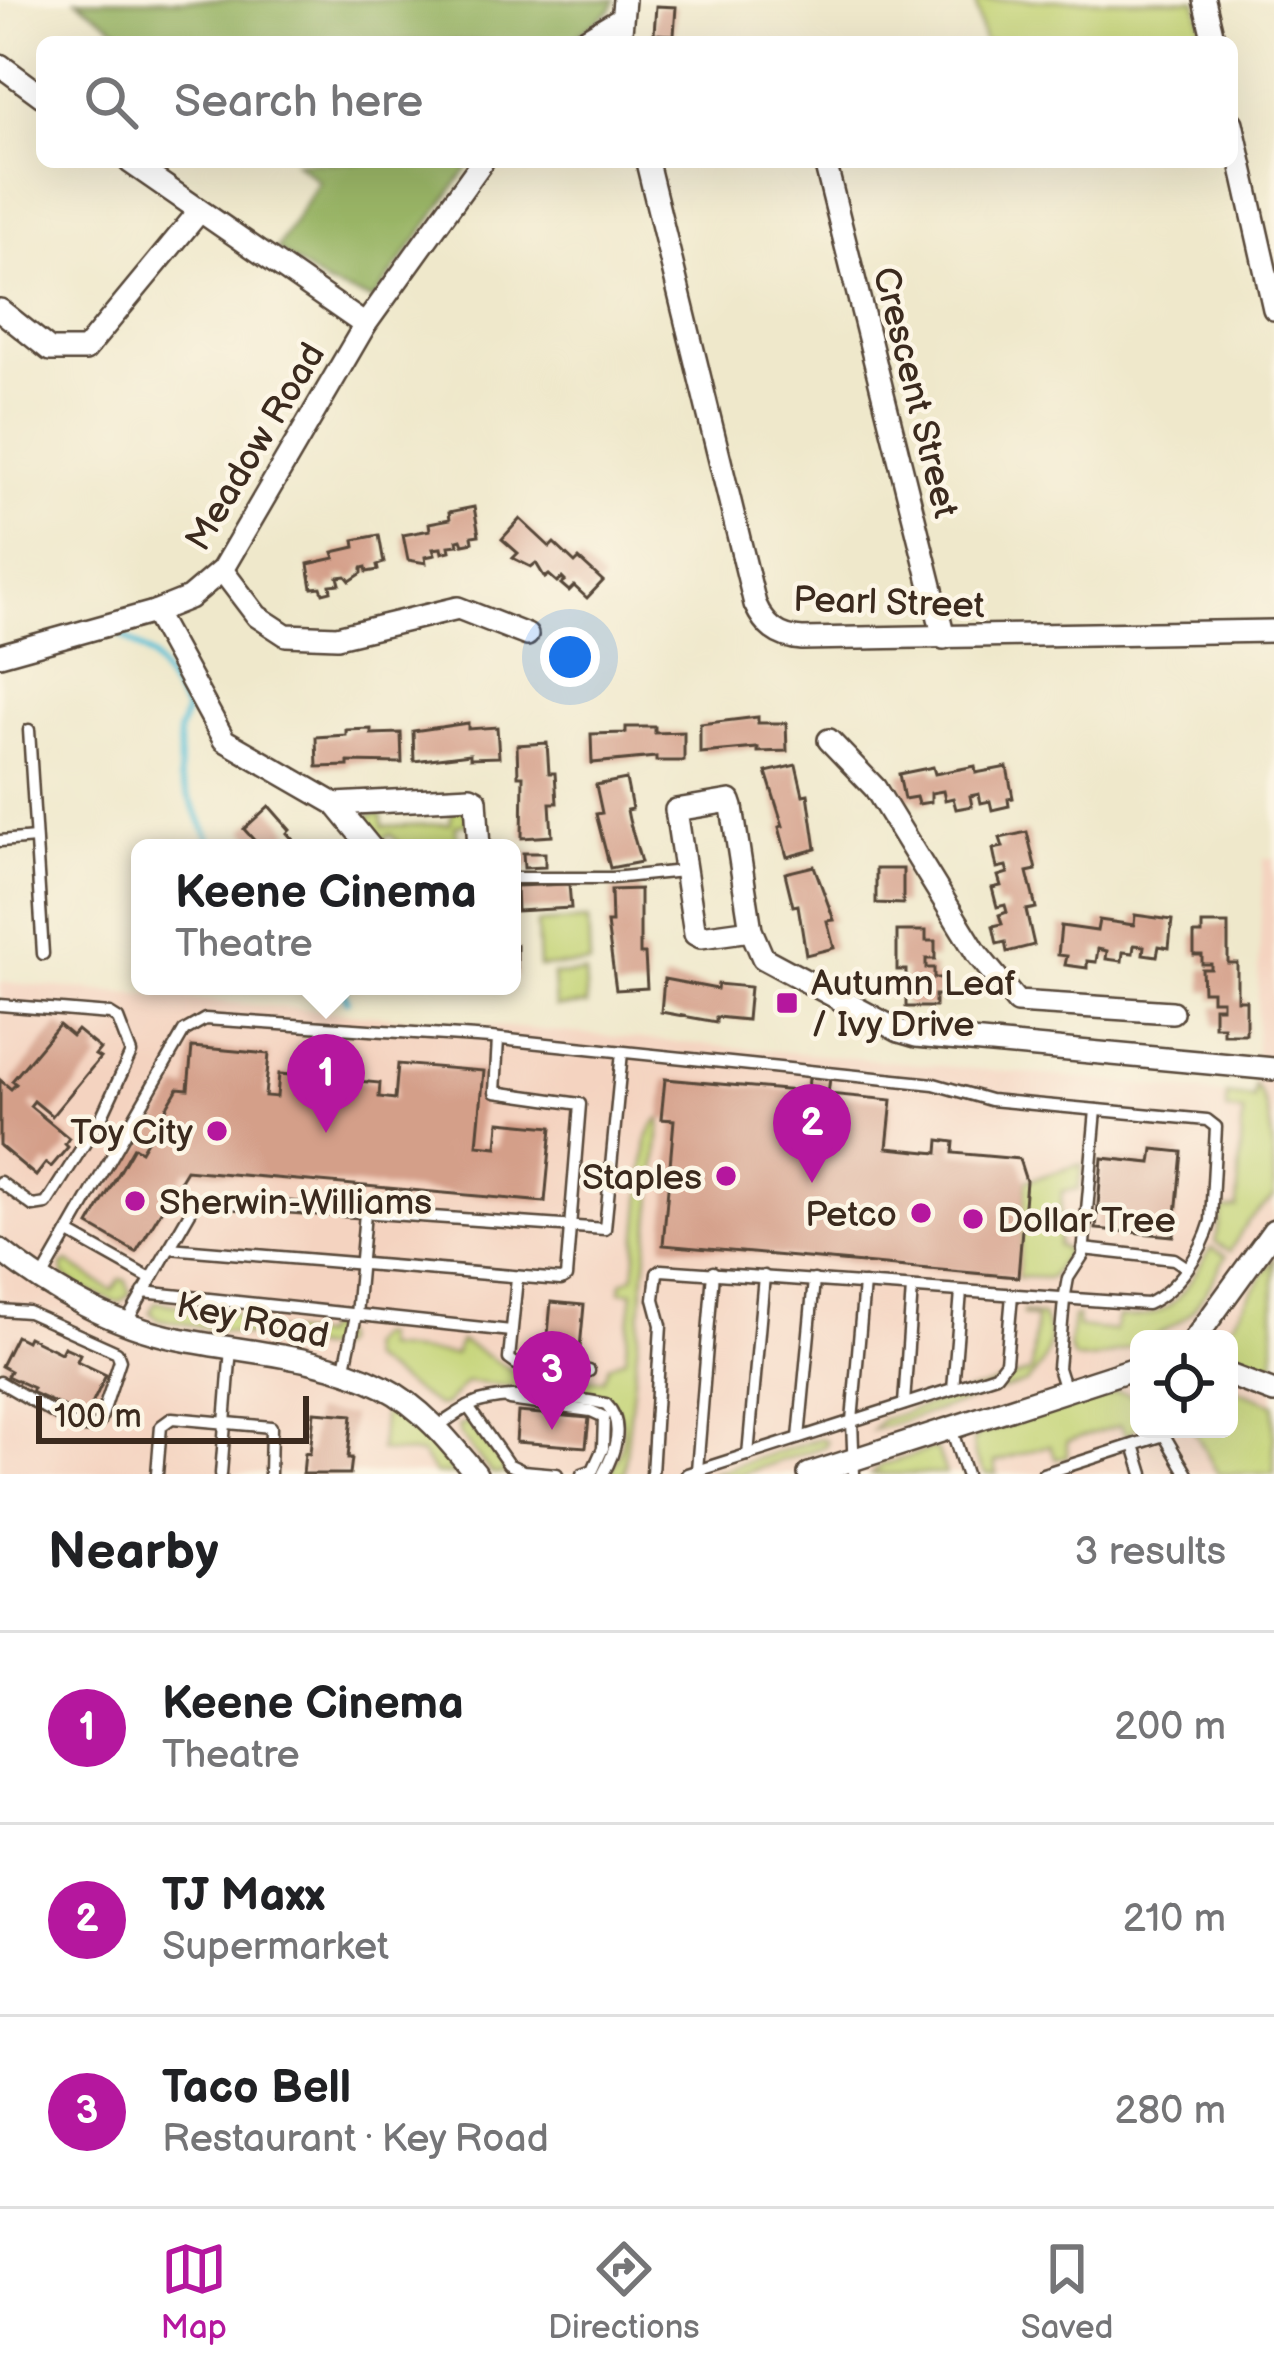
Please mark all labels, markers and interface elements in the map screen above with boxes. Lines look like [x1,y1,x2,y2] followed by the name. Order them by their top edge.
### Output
[36,36,1238,168] search box
[78,69,144,135] icon: search
[174,75,423,130] text: Search here
[863,263,966,522] street label: Crescent Street
[177,336,335,559] street label: Meadow Road
[792,579,986,628] street label: Pearl Street
[540,627,600,687] your location
[131,839,521,995] popup
[175,866,477,921] text: Keene Cinema
[175,921,313,968] text: Theatre
[811,963,1016,1047] place label: Autumn Leaf / Ivy Drive
[774,990,800,1016] marker: Autumn Leaf / Ivy Drive
[287,1034,365,1133] pin: 1
[773,1084,851,1183] pin: 2
[70,1112,194,1155] place label: Toy City
[204,1118,230,1144] marker: Toy City
[582,1157,702,1200] place label: Staples
[713,1163,739,1189] marker: Staples
[159,1182,432,1225] place label: Sherwin-Williams
[122,1188,148,1214] marker: Sherwin-Williams
[805,1194,897,1237] place label: Petco
[908,1200,934,1226] marker: Petco
[997,1200,1176,1243] place label: Dollar Tree
[960,1206,986,1232] marker: Dollar Tree
[172,1284,333,1359] street label: Key Road
[1130,1330,1238,1438] map controls
[1130,1330,1238,1438] button: locate
[513,1331,591,1430] pin: 3
[36,1390,309,1443] scale bar
[54,1397,142,1437] text: 100 m
[48,1522,219,1583] text: Nearby
[1074,1529,1226,1576] text: 3 results
[162,1677,464,1732] text: Keene Cinema
[79,1704,95,1751] text: 1
[1114,1704,1226,1751] text: 200 m
[162,1732,300,1779] text: Theatre
[162,1869,325,1924] text: TJ Maxx
[75,1896,99,1943] text: 2
[1123,1896,1226,1943] text: 210 m
[162,1924,389,1971] text: Supermarket
[162,2061,351,2116] text: Taco Bell
[76,2088,98,2135] text: 3
[1115,2088,1226,2135] text: 280 m
[162,2116,549,2163] text: Restaurant · Key Road
[161,2236,227,2348] tab: Map
[548,2236,700,2348] tab: Directions
[1021,2236,1113,2348] tab: Saved

